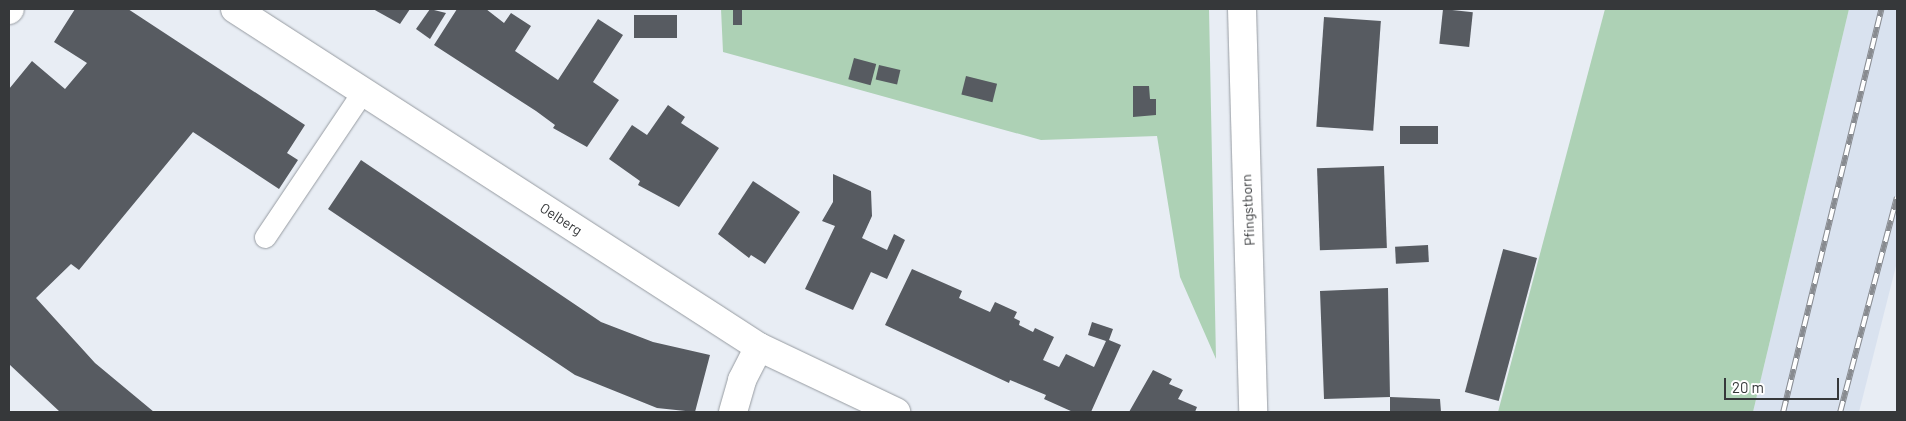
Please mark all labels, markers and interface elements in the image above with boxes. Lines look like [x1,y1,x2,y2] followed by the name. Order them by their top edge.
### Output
[1238,174,1258,246] street label: Pfingstborn
[537,199,585,239] street label: Oelberg
[1726,368,1841,400] scale bar
[1732,378,1764,396] text: 20 m

